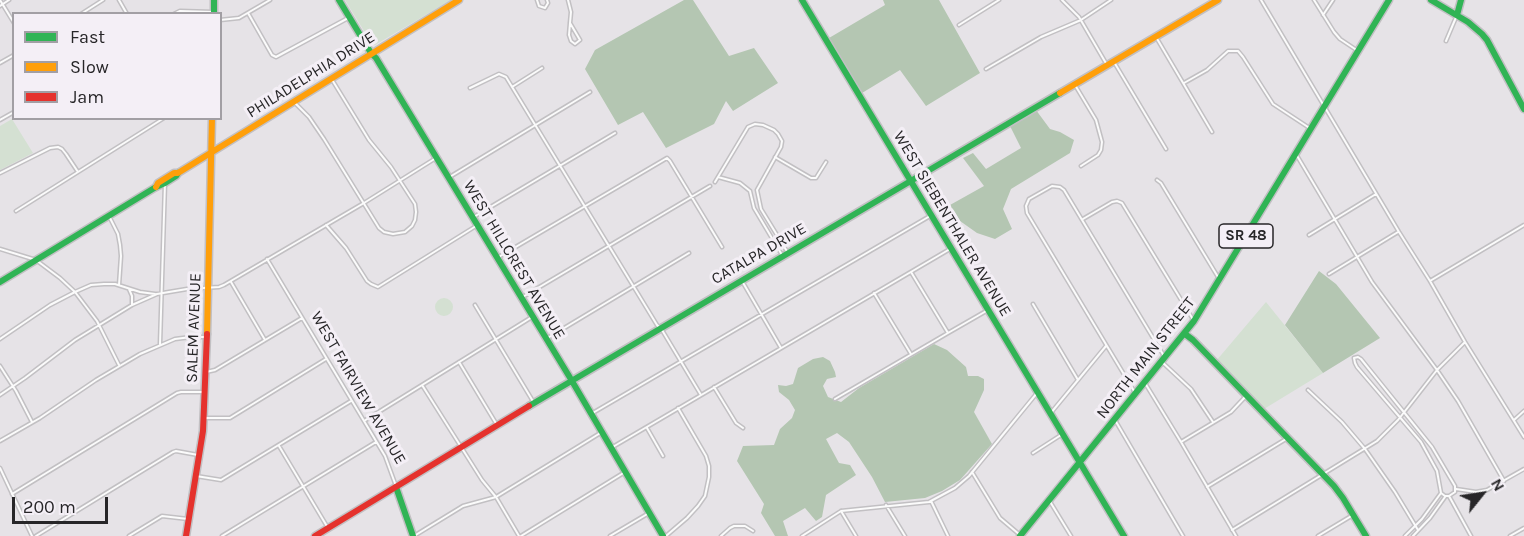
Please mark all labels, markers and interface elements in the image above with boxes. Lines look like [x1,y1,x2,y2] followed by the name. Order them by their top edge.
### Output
[12,12,222,120] legend
[70,26,105,48] text: Fast
[243,28,379,122] street label: PHILADELPHIA DRIVE
[70,56,109,78] text: Slow
[70,86,104,108] text: Jam
[889,128,1015,320] street label: WEST SIEBENTHALER AVENUE
[459,177,569,343] street label: WEST HILLCREST AVENUE
[708,219,810,289] street label: CATALPA DRIVE
[1219,224,1273,248] road number: SR 48
[182,273,206,383] street label: SALEM AVENUE
[1093,293,1199,423] street label: NORTH MAIN STREET
[306,308,410,468] street label: WEST FAIRVIEW AVENUE
[1452,464,1512,524] north arrow
[1487,475,1509,494] text: N
[15,485,111,523] scale bar
[23,496,76,518] text: 200 m

